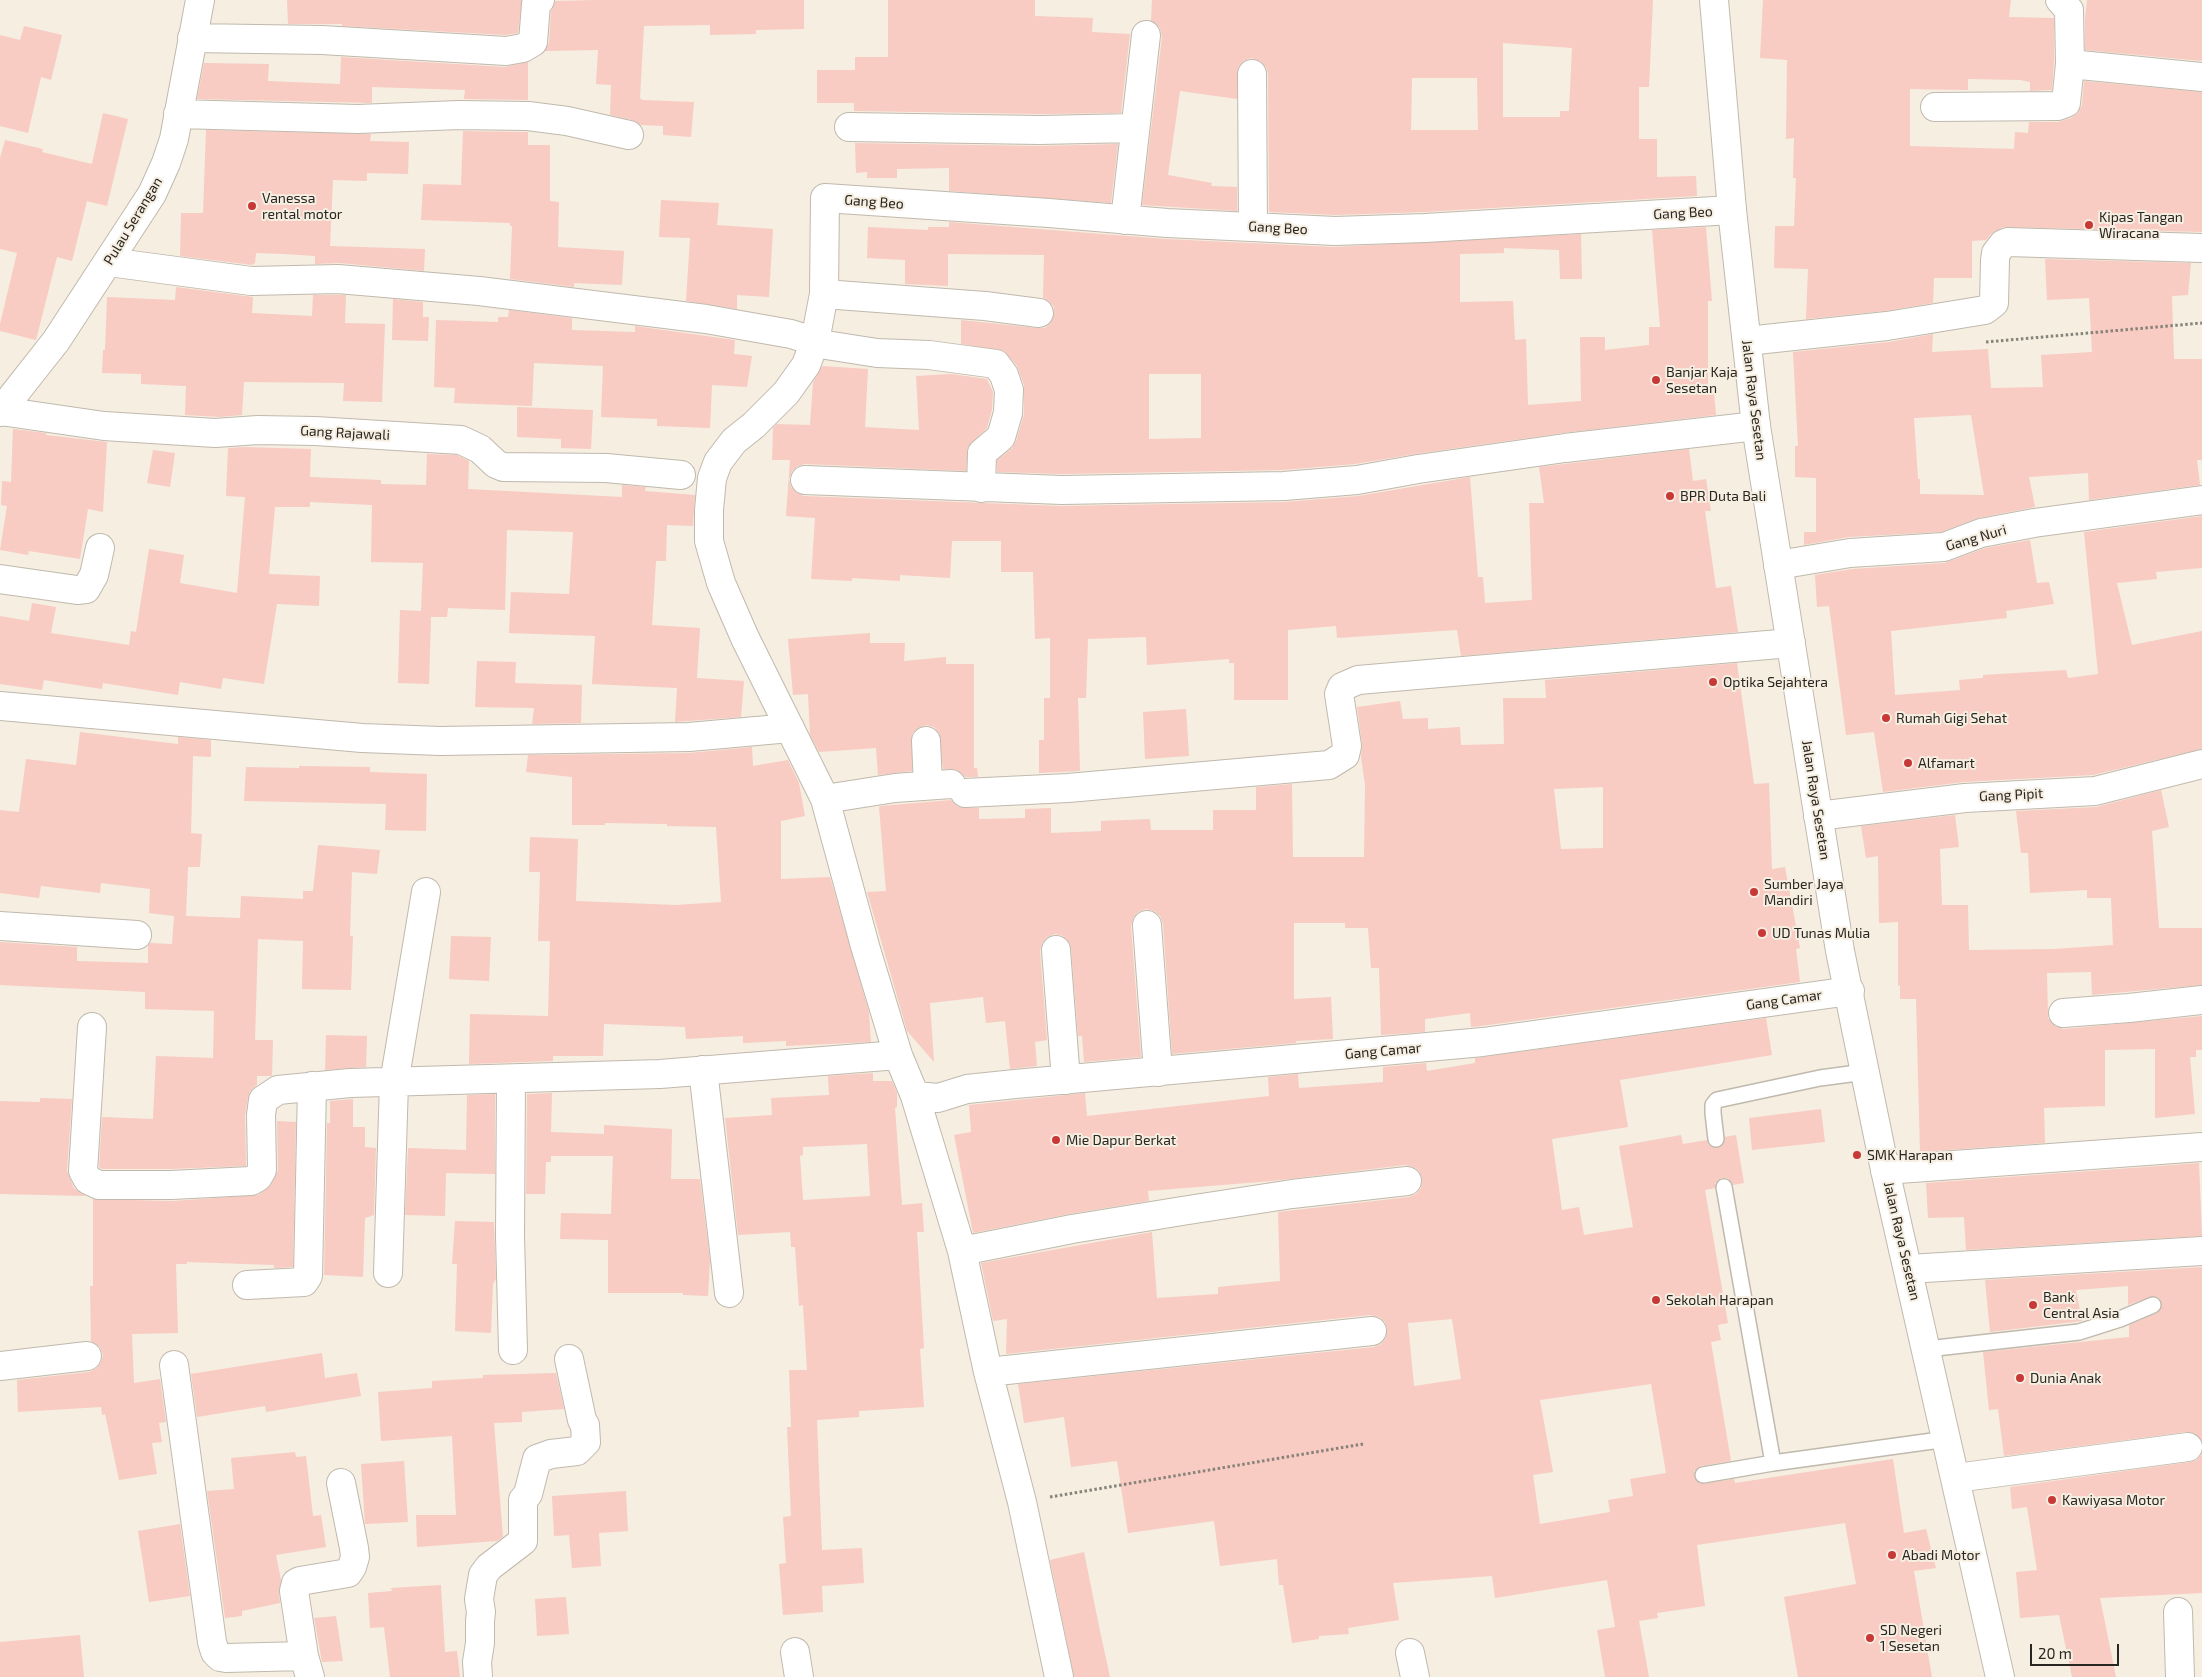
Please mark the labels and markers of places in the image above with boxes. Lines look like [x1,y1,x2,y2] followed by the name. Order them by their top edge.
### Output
[262,190,342,222] place label: Vanessa rental motor
[246,200,258,212] marker: Vanessa rental motor
[2099,209,2183,242] place label: Kipas Tangan Wiracana
[2083,219,2095,231] marker: Kipas Tangan Wiracana
[1666,364,1738,397] place label: Banjar Kaja Sesetan
[1650,374,1662,386] marker: Banjar Kaja Sesetan
[1680,488,1766,504] place label: BPR Duta Bali
[1664,490,1676,502] marker: BPR Duta Bali
[1723,674,1828,690] place label: Optika Sejahtera
[1707,676,1719,688] marker: Optika Sejahtera
[1896,710,2007,726] place label: Rumah Gigi Sehat
[1880,712,1892,724] marker: Rumah Gigi Sehat
[1918,755,1975,771] place label: Alfamart
[1902,757,1914,769] marker: Alfamart
[1764,876,1844,909] place label: Sumber Jaya Mandiri
[1748,886,1760,898] marker: Sumber Jaya Mandiri
[1772,925,1870,941] place label: UD Tunas Mulia
[1756,927,1768,939] marker: UD Tunas Mulia
[1066,1132,1176,1148] place label: Mie Dapur Berkat
[1050,1134,1062,1146] marker: Mie Dapur Berkat
[1867,1147,1953,1163] place label: SMK Harapan
[1851,1149,1863,1161] marker: SMK Harapan
[2043,1289,2120,1321] place label: Bank Central Asia
[1666,1292,1774,1308] place label: Sekolah Harapan
[1650,1294,1662,1306] marker: Sekolah Harapan
[2027,1299,2039,1311] marker: Bank Central Asia
[2030,1370,2101,1386] place label: Dunia Anak
[2014,1372,2026,1384] marker: Dunia Anak
[2062,1492,2165,1508] place label: Kawiyasa Motor
[2046,1494,2058,1506] marker: Kawiyasa Motor
[1902,1547,1980,1563] place label: Abadi Motor
[1886,1549,1898,1561] marker: Abadi Motor
[1880,1622,1942,1654] place label: SD Negeri 1 Sesetan
[1864,1632,1876,1644] marker: SD Negeri 1 Sesetan

